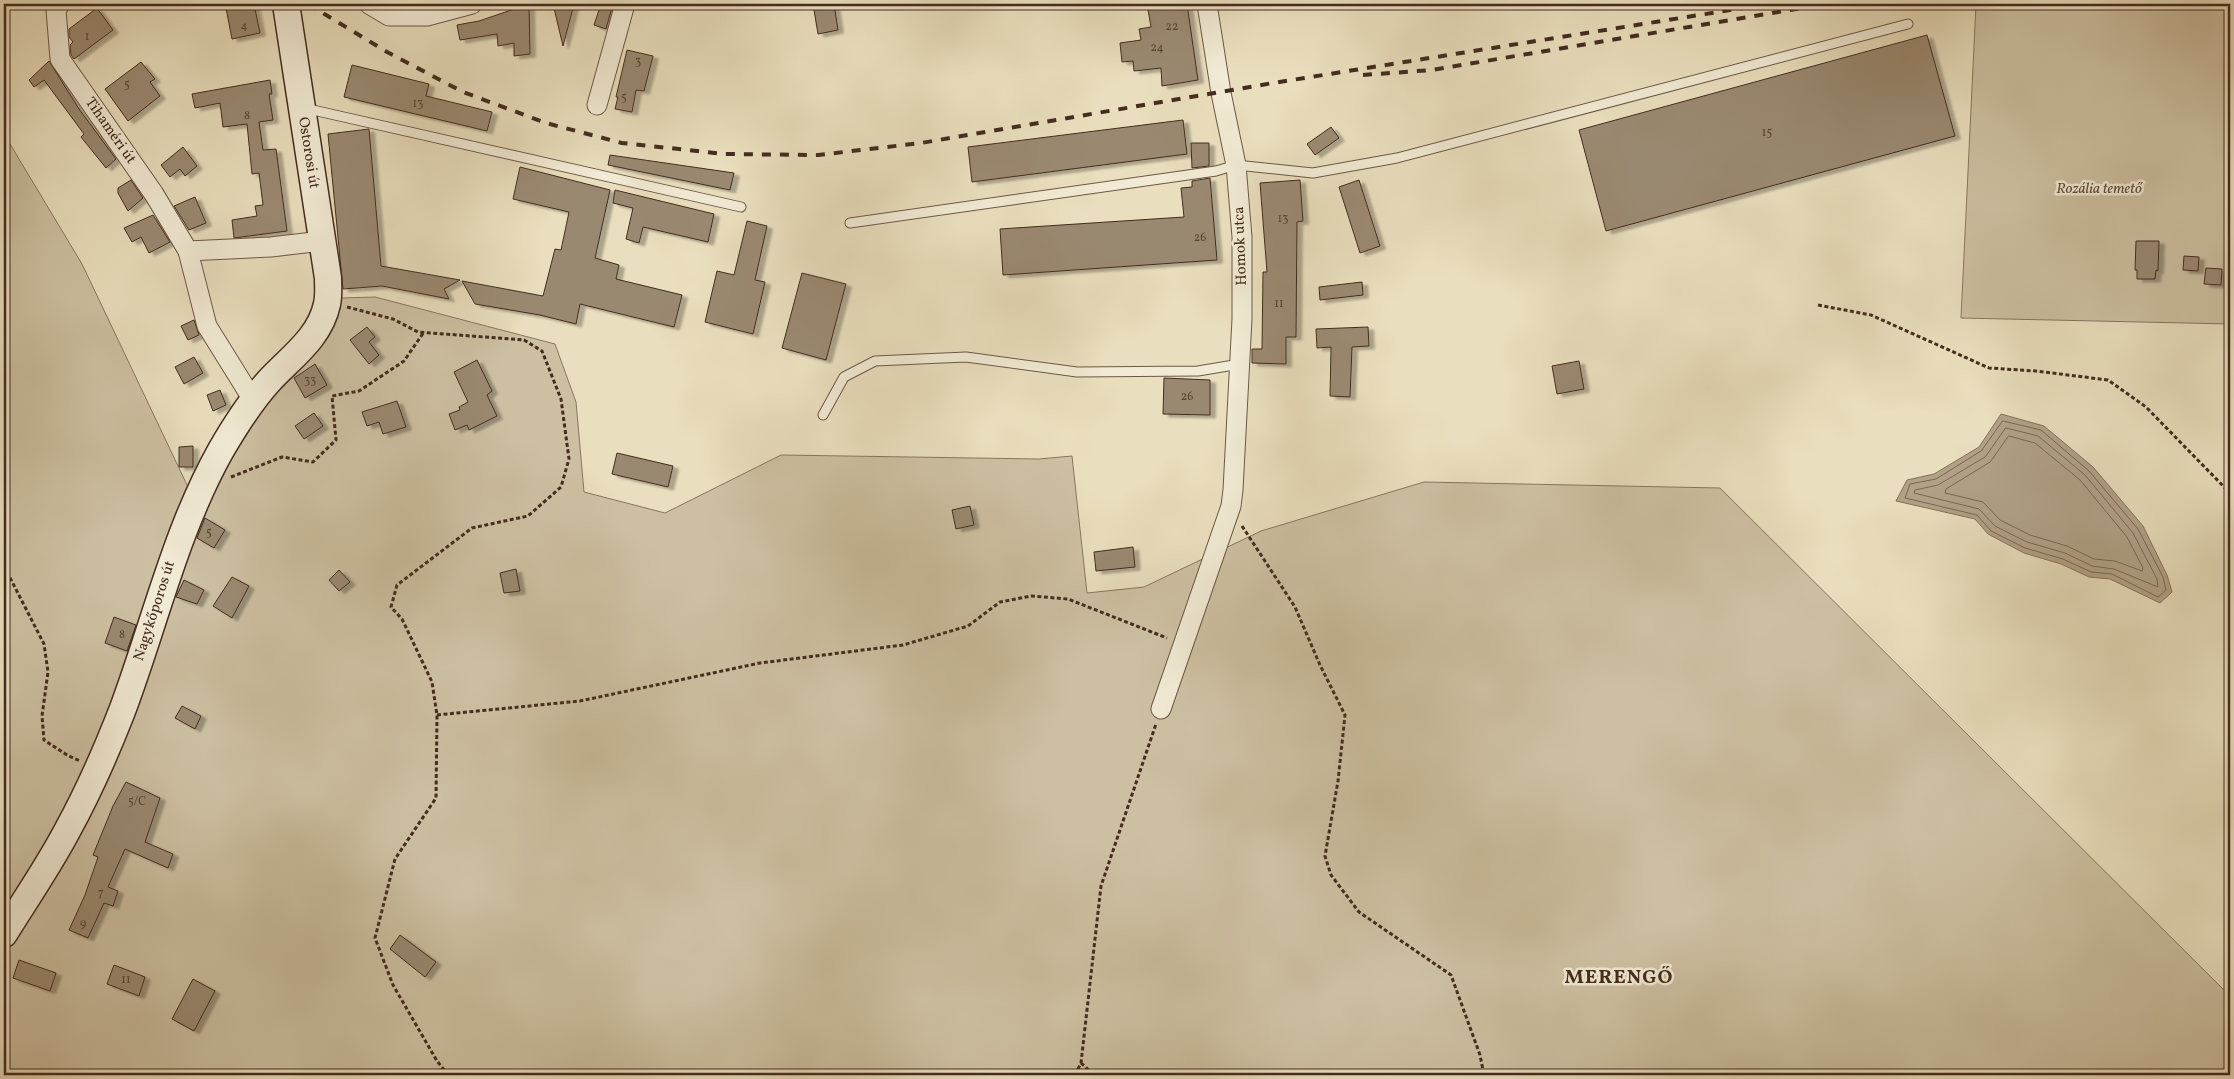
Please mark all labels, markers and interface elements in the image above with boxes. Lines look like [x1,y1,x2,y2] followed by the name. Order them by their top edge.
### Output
[240,18,248,34] house number: 4
[1166,19,1178,35] house number: 22
[85,29,89,45] house number: 1
[1150,40,1164,56] house number: 24
[635,54,641,70] house number: 3
[124,77,130,93] house number: 5
[621,90,627,106] house number: 5
[79,93,141,169] street label: Tihaméri út
[413,96,423,112] house number: 13
[244,108,250,124] house number: 8
[292,116,324,190] street label: Ostorosi út
[1762,125,1772,141] house number: 15
[2056,179,2143,200] park label: Rozália temető
[1229,206,1253,286] street label: Homok utca
[1278,211,1288,227] house number: 13
[1194,230,1206,246] house number: 26
[1274,296,1284,312] house number: 11
[304,373,316,389] house number: 33
[1181,389,1193,405] house number: 26
[206,525,212,541] house number: 5
[129,558,181,664] street label: Nagykőporos út
[119,627,125,643] house number: 8
[128,794,146,810] house number: 5/C
[98,885,104,901] house number: 7
[80,916,86,932] house number: 9
[1564,964,1674,992] district label: MERENGŐ
[121,972,131,988] house number: 11

